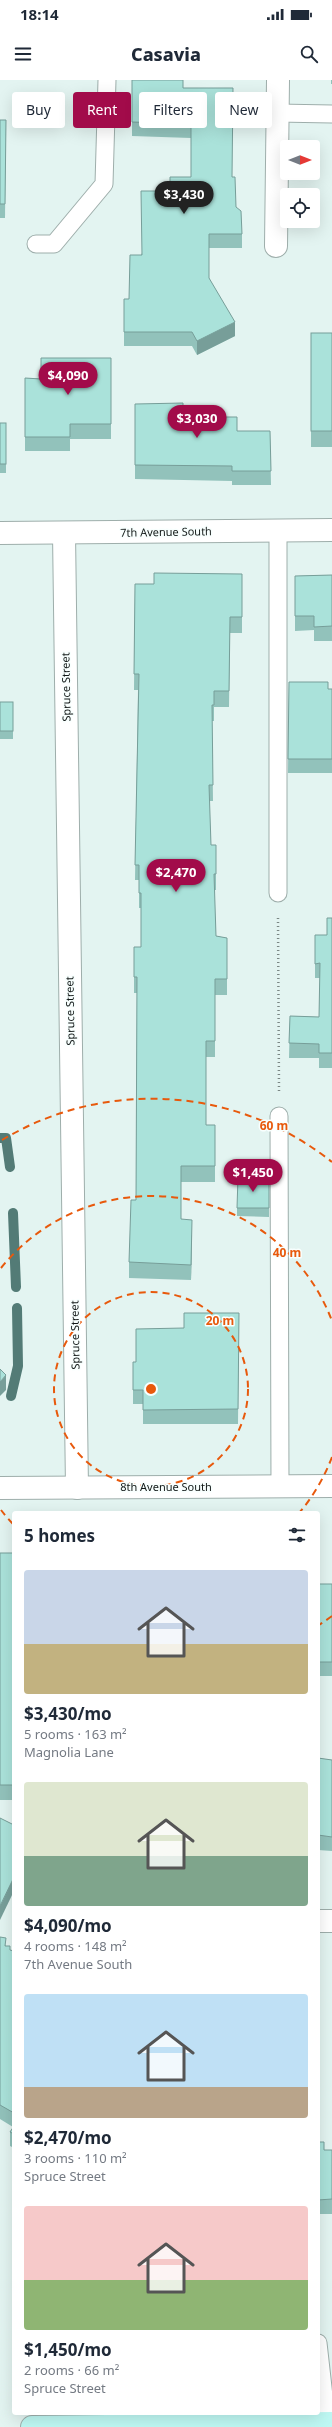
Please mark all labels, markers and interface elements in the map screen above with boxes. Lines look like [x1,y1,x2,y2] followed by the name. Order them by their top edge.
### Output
[20,4,59,24] text: 18:14
[131,42,201,66] text: Casavia
[12,43,34,65] icon: menu
[298,43,320,65] icon: search
[12,92,65,128] chip: Buy
[73,92,131,128] chip: Rent
[139,92,207,128] chip: Filters
[215,92,272,128] chip: New
[280,140,320,180] north arrow
[280,140,320,228] map controls
[151,181,217,215] pin: $3,430
[164,185,204,203] text: $3,430
[280,188,320,228] button: locate
[35,362,101,396] pin: $4,090
[48,366,88,384] text: $4,090
[164,405,230,439] pin: $3,030
[177,409,217,427] text: $3,030
[120,523,212,540] street label: 7th Avenue South
[57,652,74,722] street label: Spruce Street
[143,859,209,893] pin: $2,470
[156,863,196,881] text: $2,470
[61,976,78,1046] street label: Spruce Street
[260,1117,288,1134] text: 60 m
[220,1159,286,1193] pin: $1,450
[233,1163,273,1181] text: $1,450
[273,1244,301,1261] text: 40 m
[66,1300,83,1370] street label: Spruce Street
[206,1312,234,1329] text: 20 m
[144,1382,158,1396] centre of rings
[120,1479,212,1494] street label: 8th Avenue South
[24,1524,95,1547] text: 5 homes
[286,1524,308,1546] icon: filters
[130,1596,202,1668] icon: home
[24,1702,112,1725] text: $3,430/mo
[24,1725,127,1743] text: 5 rooms · 163 m²
[24,1743,114,1761] text: Magnolia Lane
[130,1808,202,1880] icon: home
[24,1914,112,1937] text: $4,090/mo
[24,1937,127,1955] text: 4 rooms · 148 m²
[24,1955,132,1973] text: 7th Avenue South
[130,2020,202,2092] icon: home
[24,2126,112,2149] text: $2,470/mo
[24,2149,127,2167] text: 3 rooms · 110 m²
[24,2167,106,2185] text: Spruce Street
[130,2232,202,2304] icon: home
[24,2338,112,2361] text: $1,450/mo
[24,2361,119,2379] text: 2 rooms · 66 m²
[24,2379,106,2397] text: Spruce Street

